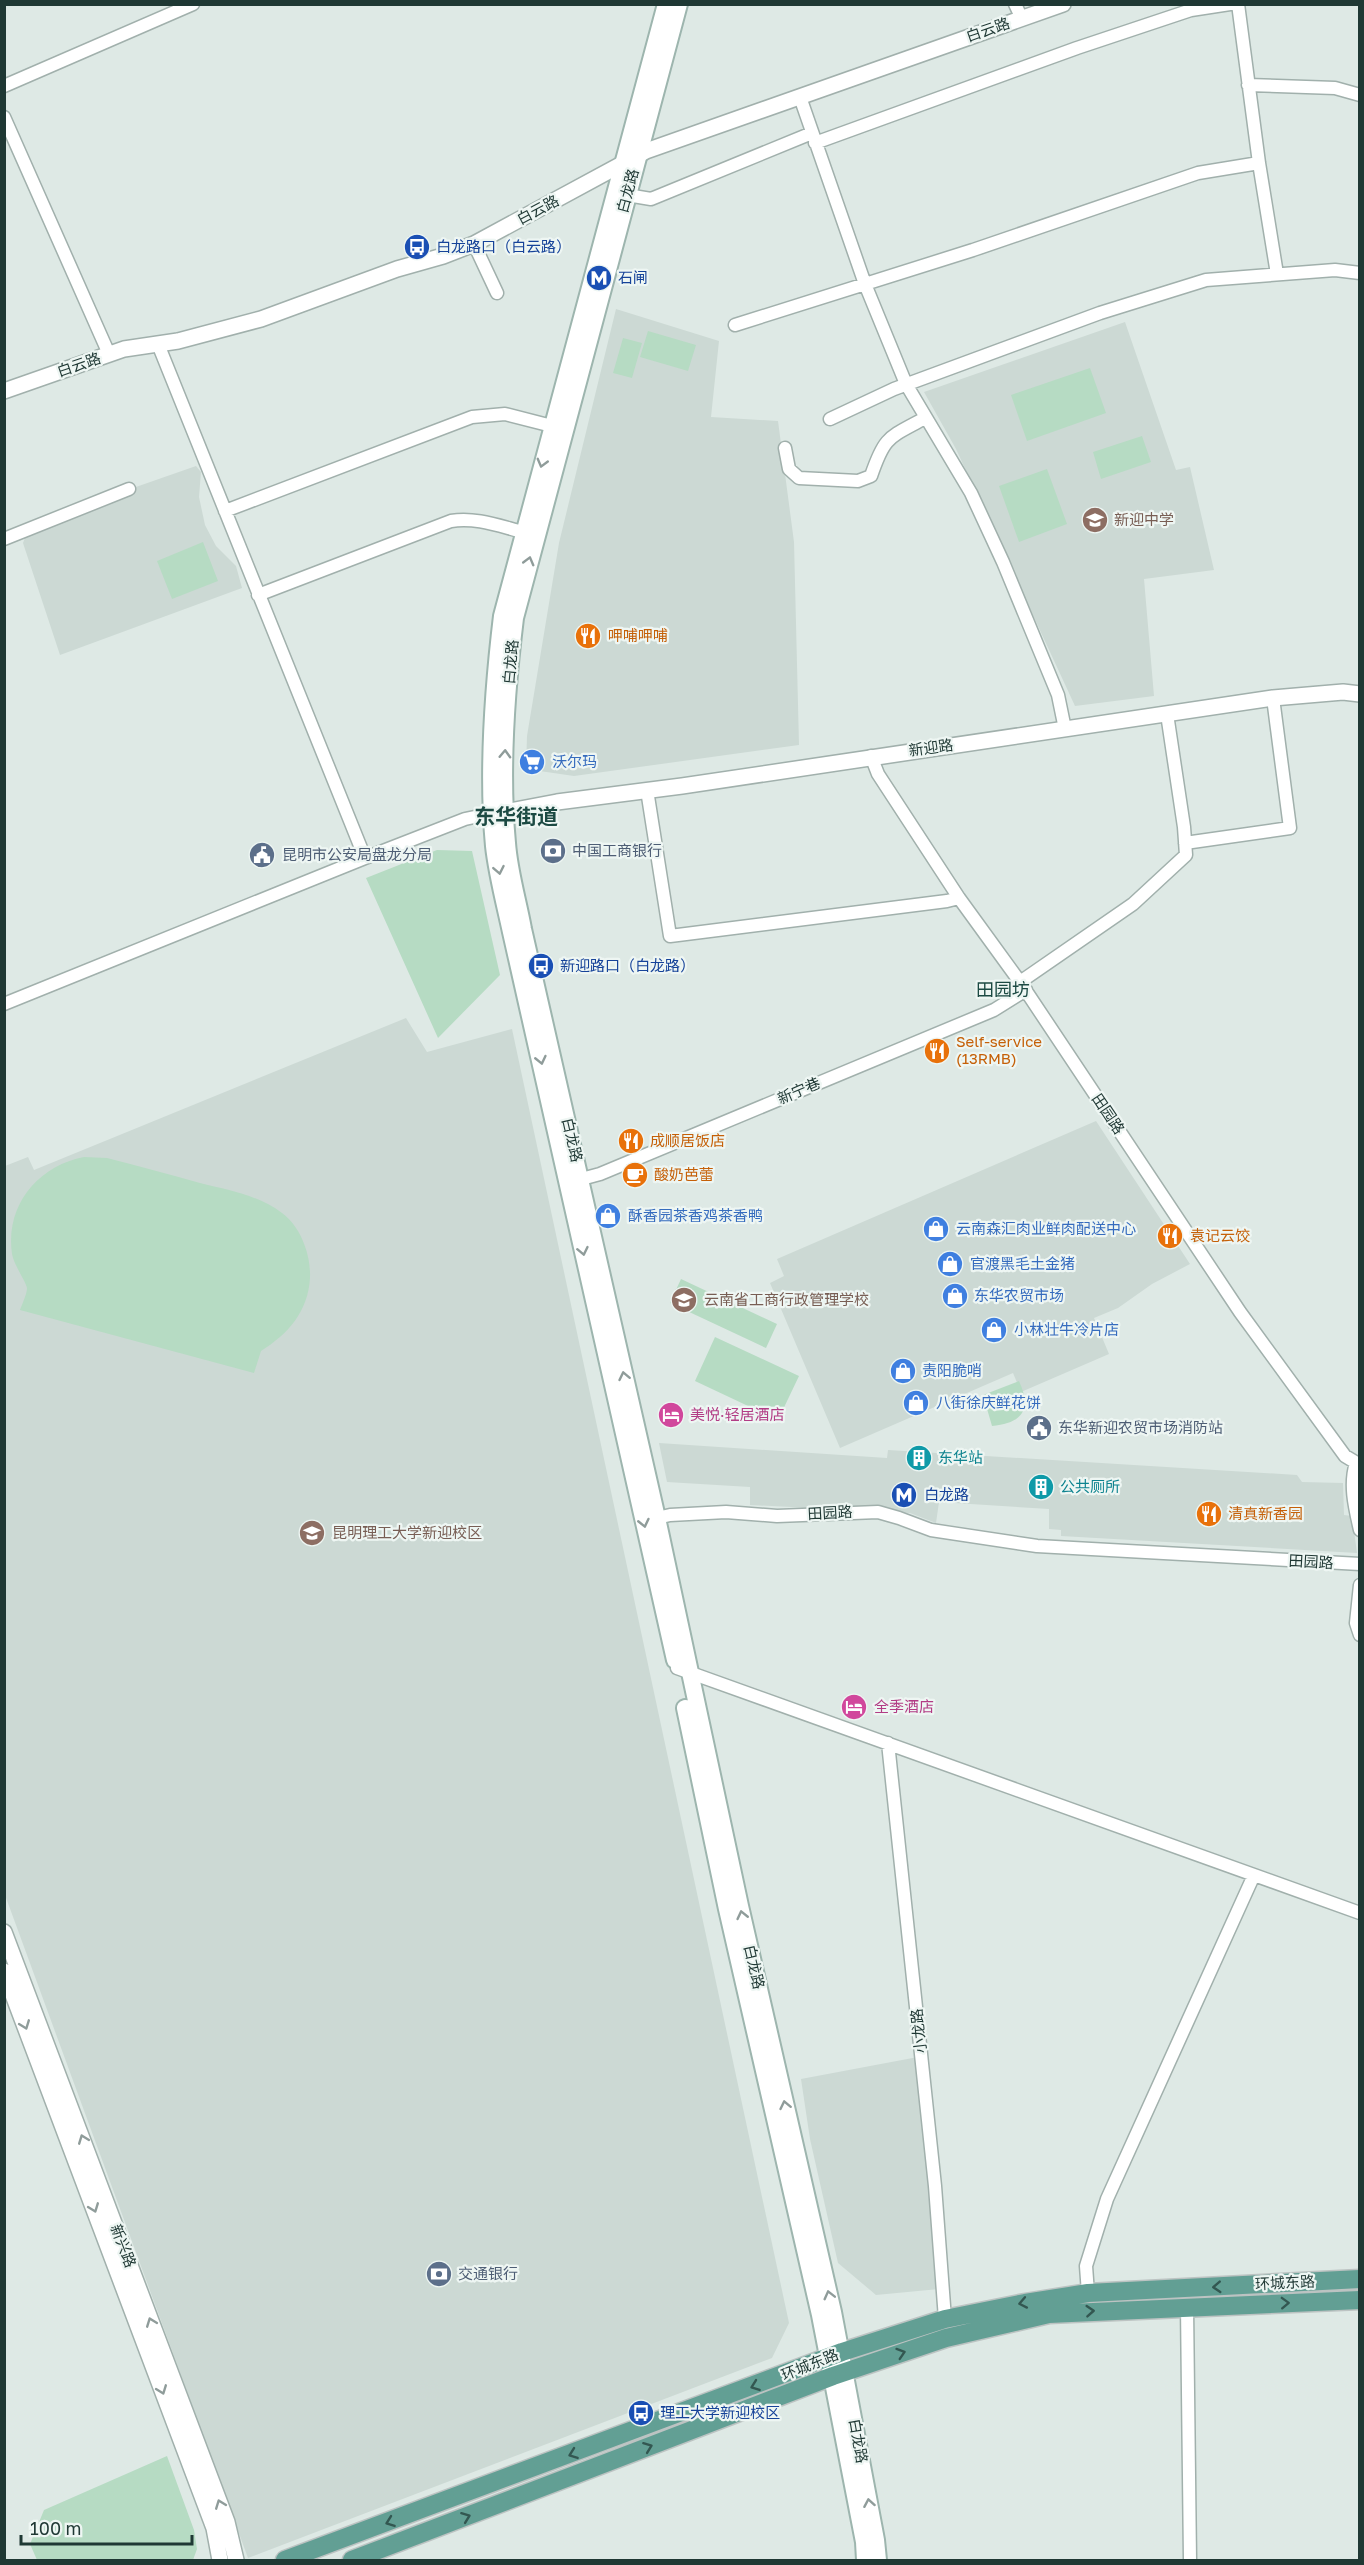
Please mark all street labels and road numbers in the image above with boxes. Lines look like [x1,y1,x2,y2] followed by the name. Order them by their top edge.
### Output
[963,13,1012,45] street label: 白云路
[613,167,642,215] street label: 白龙路
[513,191,562,228] street label: 白云路
[54,348,103,380] street label: 白云路
[499,639,521,685] street label: 白龙路
[907,735,954,759] street label: 新迎路
[774,1073,823,1107] street label: 新宁巷
[1089,1090,1129,1137] street label: 田园路
[559,1116,587,1164] street label: 白龙路
[807,1502,853,1522] street label: 田园路
[1288,1551,1334,1571] street label: 田园路
[741,1943,769,1991] street label: 白龙路
[907,2008,929,2054] street label: 小龙路
[107,2221,140,2270] street label: 新兴路
[1255,2271,1315,2293] street label: 环城东路
[778,2344,841,2384] street label: 环城东路
[846,2417,872,2465] street label: 白龙路

